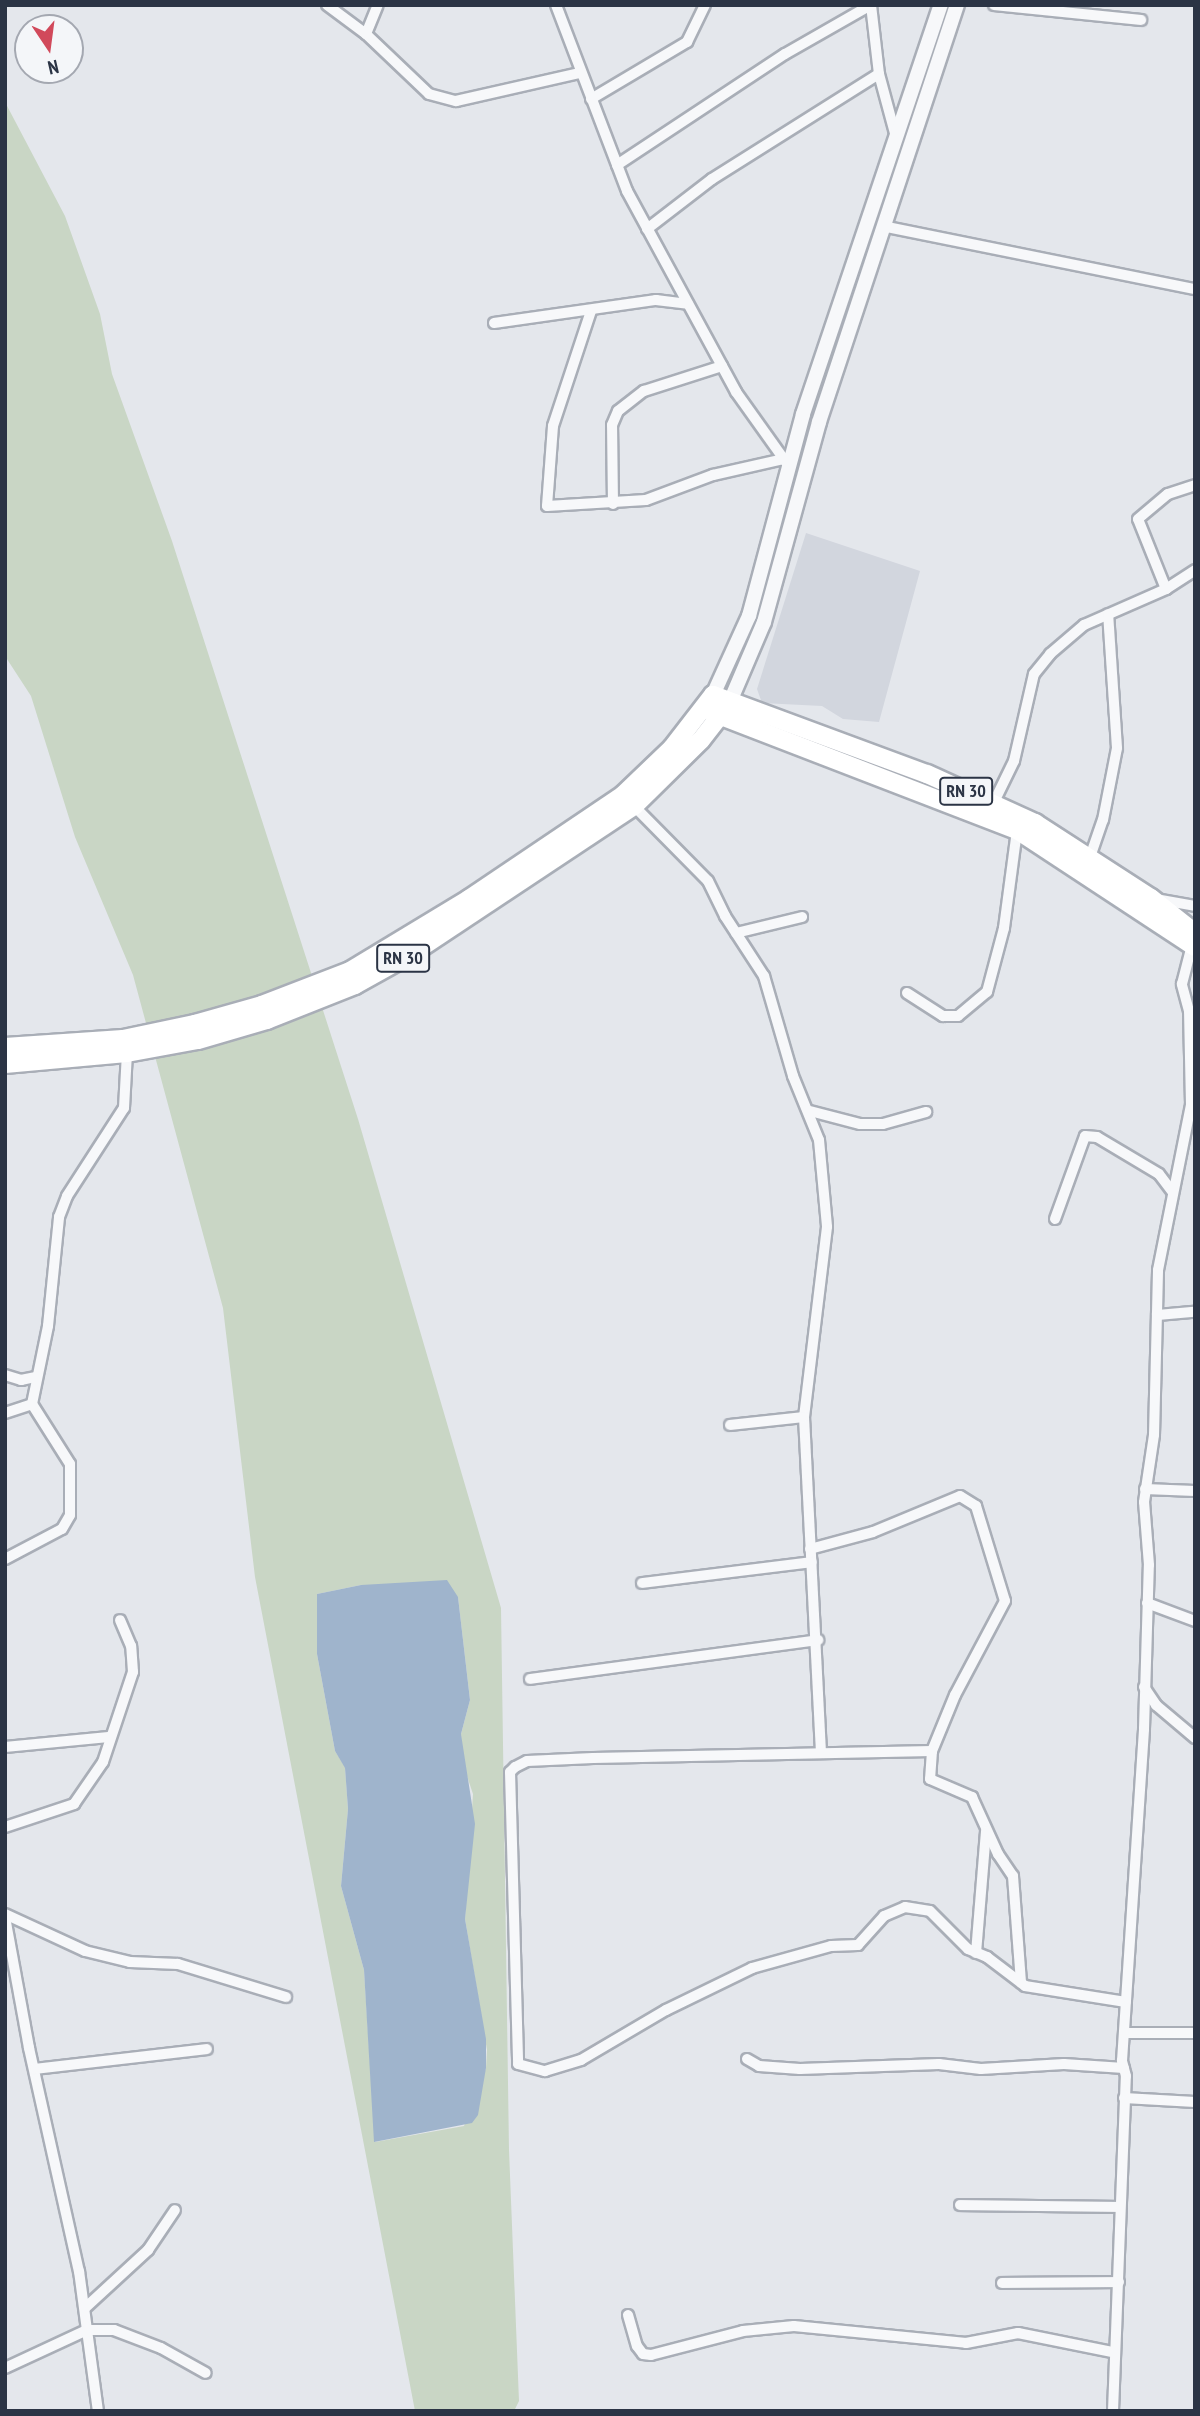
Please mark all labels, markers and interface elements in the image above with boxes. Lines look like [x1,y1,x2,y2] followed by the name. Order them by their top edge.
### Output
[14,14,84,84] north arrow
[46,55,61,80] text: N
[938,776,994,806] road number: RN 30
[375,944,431,973] road number: RN 30

